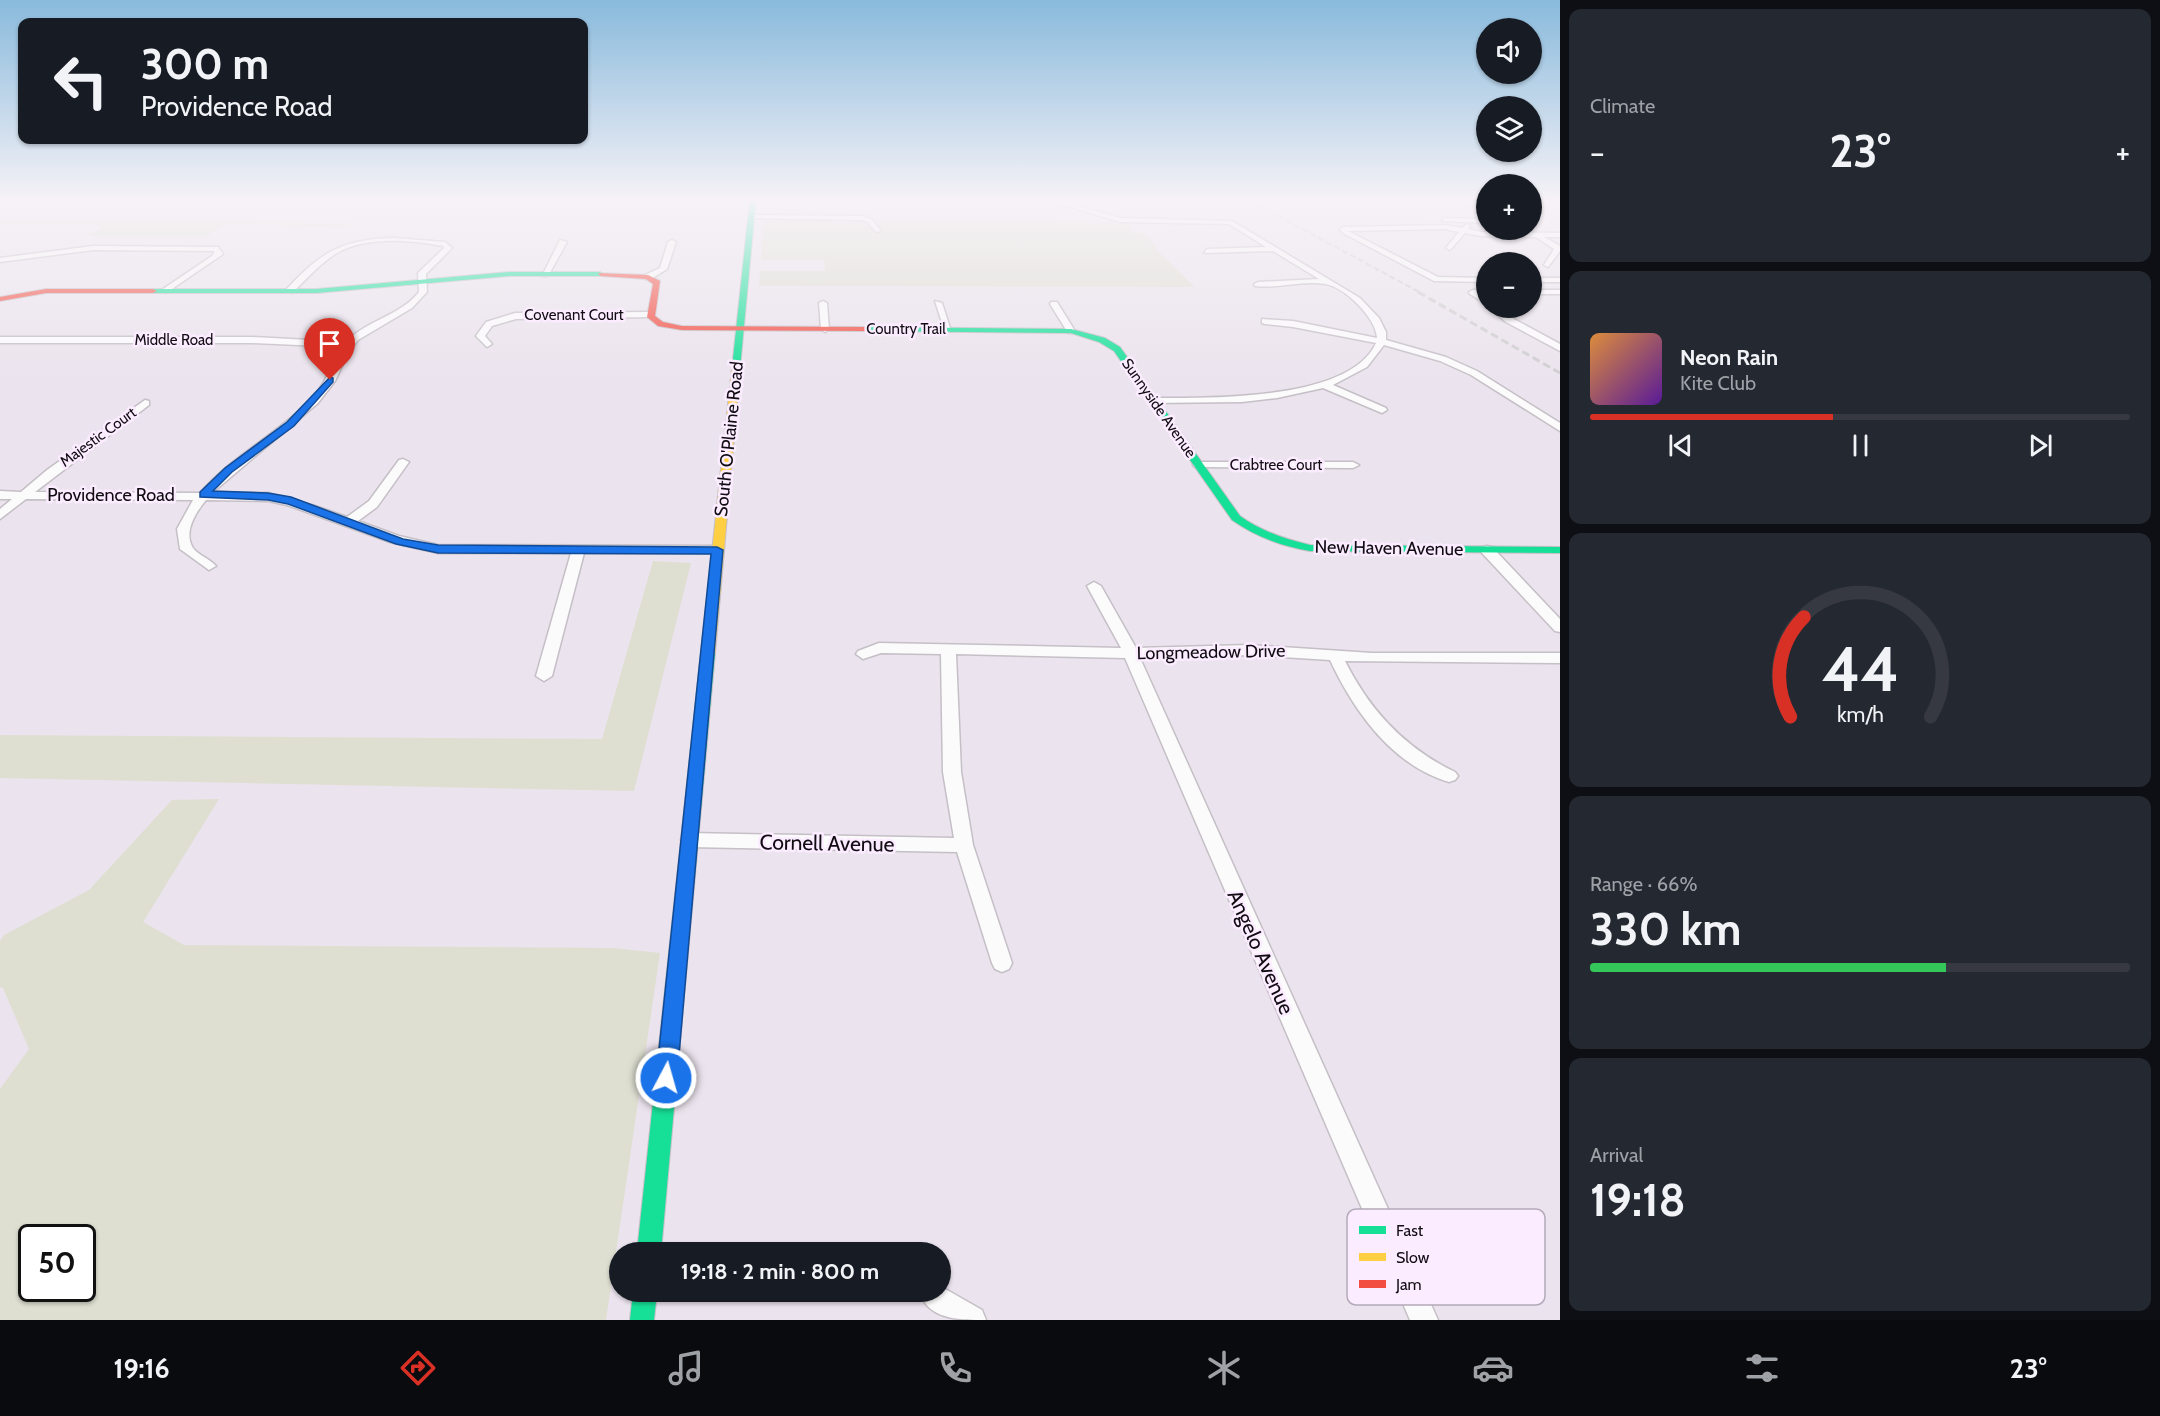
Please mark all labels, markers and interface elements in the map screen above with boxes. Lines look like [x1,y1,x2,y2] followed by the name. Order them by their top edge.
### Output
[1476,18,1542,318] map controls
[1476,18,1542,84] button: sound
[141,38,269,90] text: 300 m
[42,42,120,120] icon: left
[141,90,332,123] text: Providence Road
[1590,94,1655,118] text: Climate
[1476,96,1542,162] button: layers
[1829,124,1891,178] text: 23°
[1590,132,1605,172] text: −
[2115,132,2130,172] text: +
[1476,174,1542,240] button: +
[1476,252,1542,318] button: −
[524,306,624,324] street label: Covenant Court
[304,318,355,380] pin
[866,320,946,338] street label: Country Trail
[313,327,346,360] icon: arrive
[135,331,213,349] street label: Middle Road
[1680,344,1778,371] text: Neon Rain
[1118,355,1200,461] street label: Sunnyside Avenue
[710,360,748,518] street label: South O'Plaine Road
[1680,371,1756,395] text: Kite Club
[56,403,140,471] street label: Majestic Court
[1664,429,1697,462] icon: previous
[1844,429,1877,462] icon: pause
[2024,429,2057,462] icon: next
[1230,456,1322,474] street label: Crabtree Court
[47,484,175,506] street label: Providence Road
[1314,536,1464,560] street label: New Haven Avenue
[1821,631,1899,707] text: 44
[1136,640,1286,664] street label: Longmeadow Drive
[1837,701,1883,727] text: km/h
[760,829,895,857] street label: Cornell Avenue
[1590,872,1697,896] text: Range · 66%
[1222,886,1300,1018] street label: Angelo Avenue
[1590,902,1741,956] text: 330 km
[634,1046,698,1110] position arrow
[1590,1143,1643,1167] text: Arrival
[1590,1173,1686,1227] text: 19:18
[1347,1209,1545,1305] legend
[1396,1221,1424,1240] text: Fast
[18,1224,96,1302] speed limit sign: 50
[1396,1248,1430,1267] text: Slow
[681,1258,879,1285] text: 19:18 · 2 min · 800 m
[1395,1275,1422,1294] text: Jam
[397,1347,439,1389] icon: directions
[665,1347,707,1389] icon: music
[934,1347,976,1389] icon: phone
[1203,1347,1245,1389] icon: climate
[1472,1347,1514,1389] icon: car
[1741,1347,1783,1389] icon: filters
[113,1352,170,1385] text: 19:16
[2010,1352,2046,1385] text: 23°

